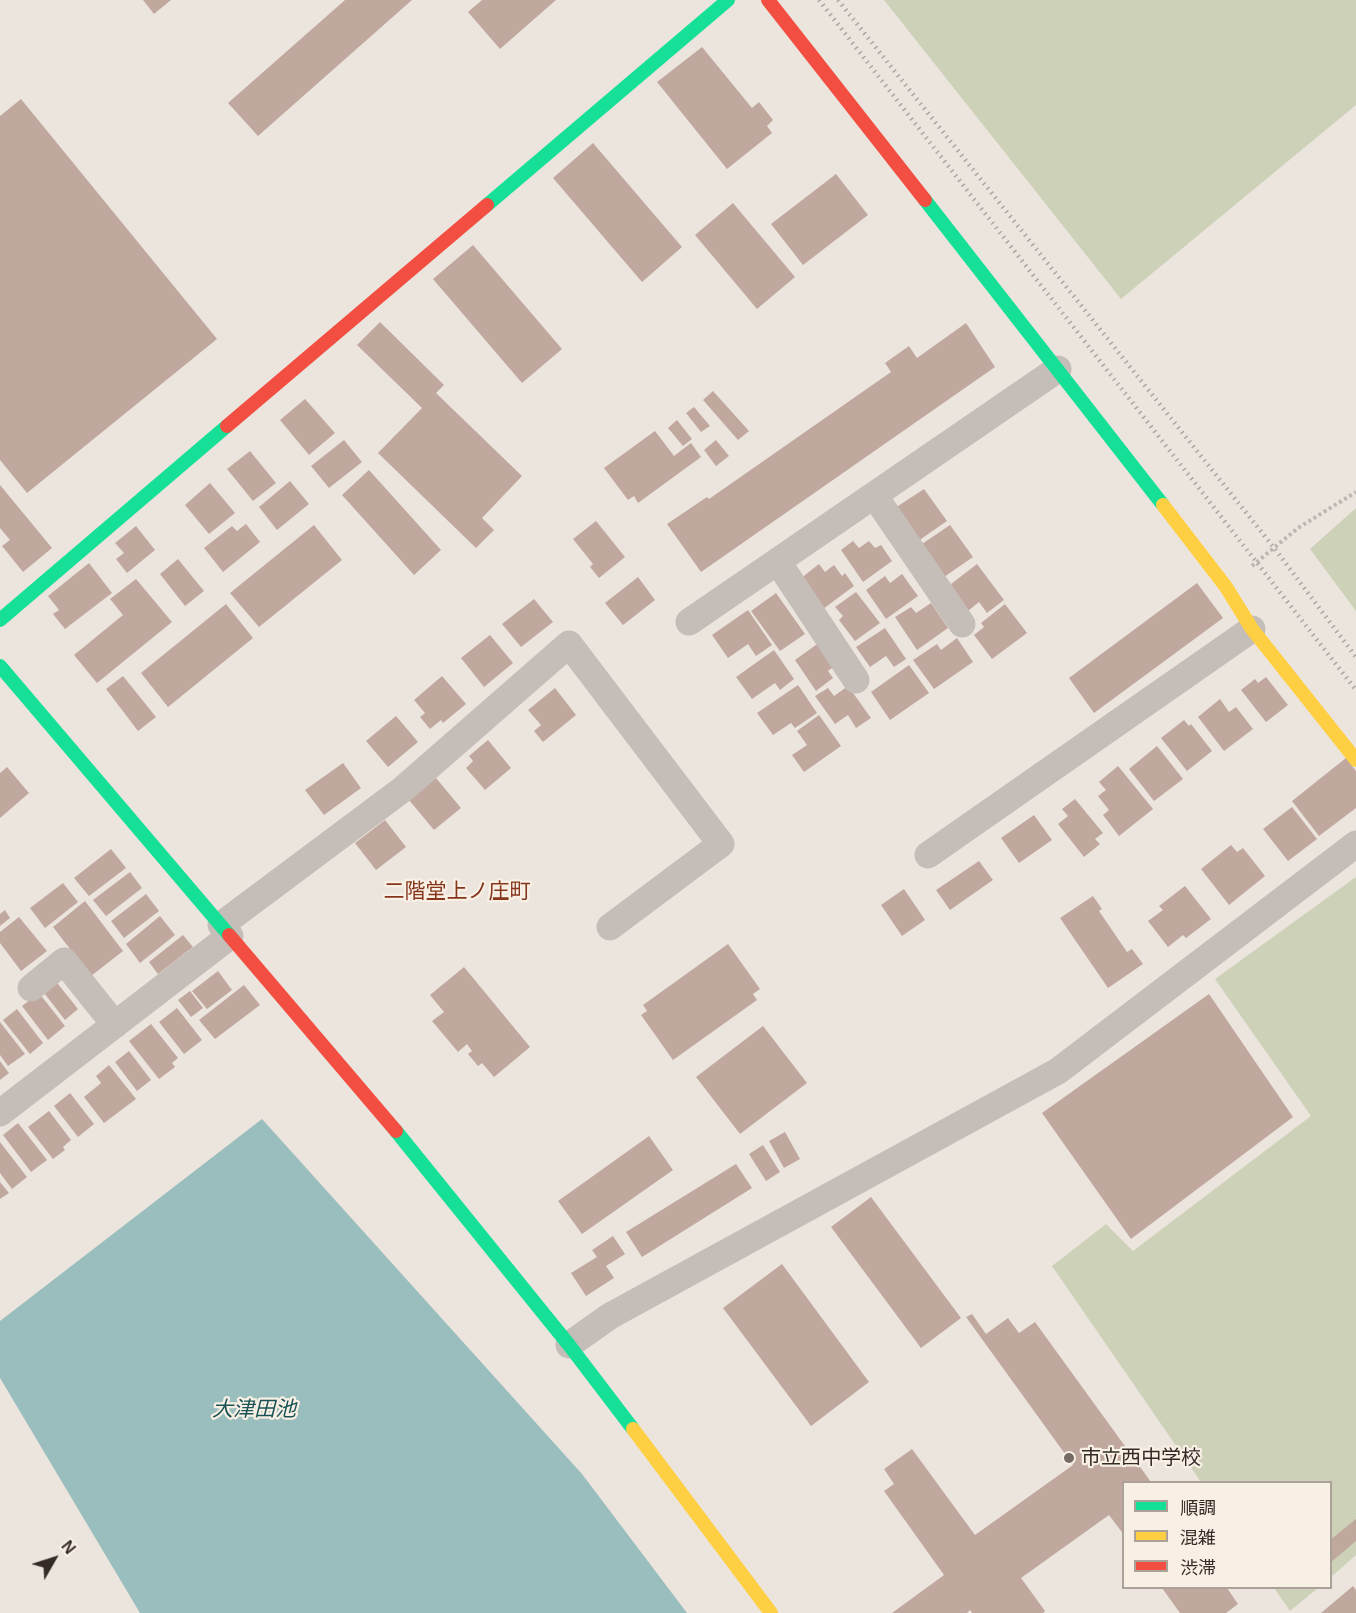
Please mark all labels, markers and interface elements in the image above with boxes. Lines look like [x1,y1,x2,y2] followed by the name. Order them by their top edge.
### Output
[384,879,530,905] district label: 二階堂上ノ庄町
[212,1397,296,1423] water label: 大津田池
[1081,1446,1201,1470] place label: 市立西中学校
[1062,1451,1076,1465] marker: 市立西中学校
[1122,1481,1332,1589] legend
[1180,1498,1216,1518] text: 順調
[1180,1528,1216,1548] text: 混雑
[24,1529,84,1589] north arrow
[58,1538,79,1557] text: N
[1180,1558,1216,1578] text: 渋滞

